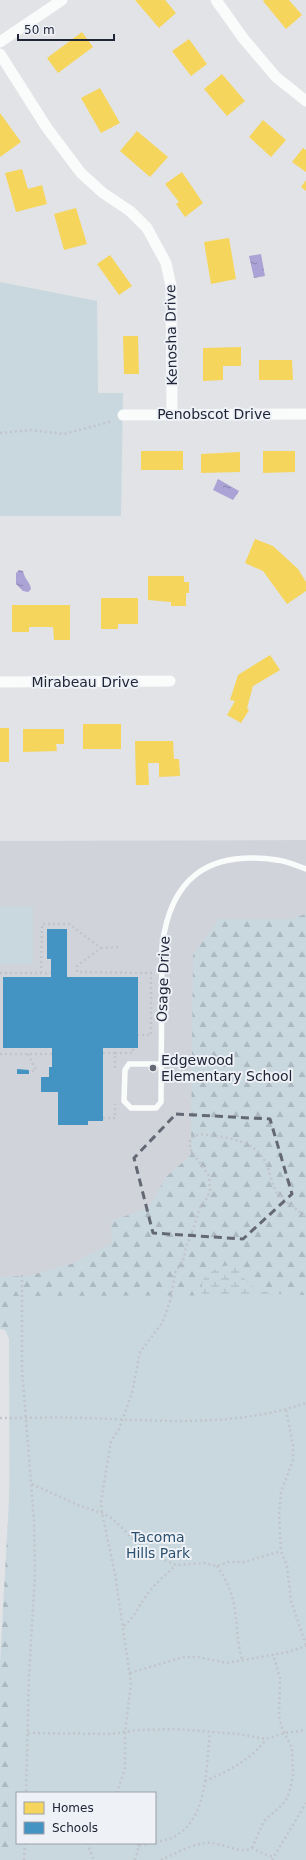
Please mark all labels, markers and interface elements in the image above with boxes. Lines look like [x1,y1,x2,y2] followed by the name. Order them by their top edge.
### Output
[18,16,114,42] scale bar
[24,23,55,37] text: 50 m
[162,284,180,386] street label: Kenosha Drive
[157,406,271,422] street label: Penobscot Drive
[31,674,139,690] street label: Mirabeau Drive
[154,936,172,1022] street label: Osage Drive
[161,1052,293,1084] place label: Edgewood Elementary School
[148,1063,158,1073] marker: Edgewood Elementary School
[126,1529,191,1561] park label: Tacoma Hills Park
[16,1792,156,1844] legend
[52,1801,94,1815] text: Homes
[52,1821,98,1835] text: Schools

